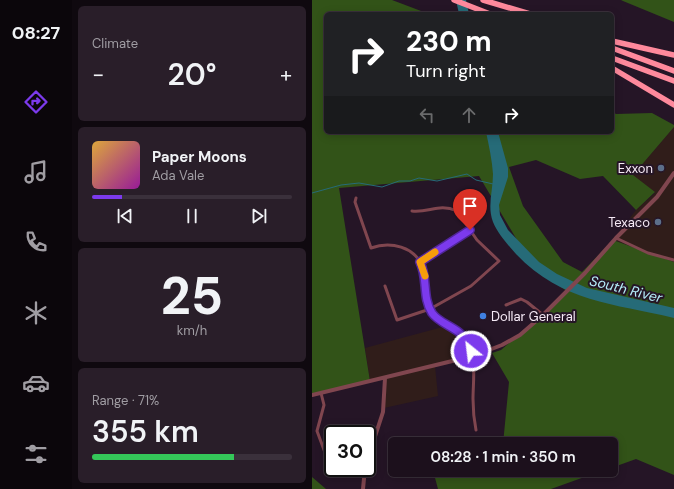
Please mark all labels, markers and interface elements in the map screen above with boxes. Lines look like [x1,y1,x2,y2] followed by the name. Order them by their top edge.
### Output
[12,21,60,45] text: 08:27
[406,23,492,60] text: 230 m
[340,28,392,80] icon: right
[92,35,138,52] text: Climate
[168,55,216,94] text: 20°
[406,59,486,83] text: Turn right
[92,60,104,89] text: −
[280,60,292,89] text: +
[22,88,50,116] icon: directions
[416,104,438,126] icon: left
[458,104,480,126] icon: ahead
[500,104,522,126] icon: right
[152,147,247,167] text: Paper Moons
[22,158,50,186] icon: music
[618,160,653,177] place label: Exxon
[656,163,666,173] marker: Exxon
[152,167,204,184] text: Ada Vale
[453,189,487,230] pin
[459,195,481,217] icon: arrive
[114,205,136,227] icon: previous
[181,205,203,227] icon: pause
[248,205,270,227] icon: next
[608,214,650,231] place label: Texaco
[653,217,663,227] marker: Texaco
[22,228,50,256] icon: phone
[161,262,223,330] text: 25
[588,271,665,307] water label: South River
[22,299,50,327] icon: climate
[491,308,576,325] place label: Dollar General
[478,311,488,321] marker: Dollar General
[177,322,207,339] text: km/h
[450,330,492,372] position arrow
[22,369,50,397] icon: car
[92,392,159,409] text: Range · 71%
[92,412,199,451] text: 355 km
[324,425,376,477] speed limit sign: 30
[22,440,50,468] icon: filters
[430,447,576,467] text: 08:28 · 1 min · 350 m

